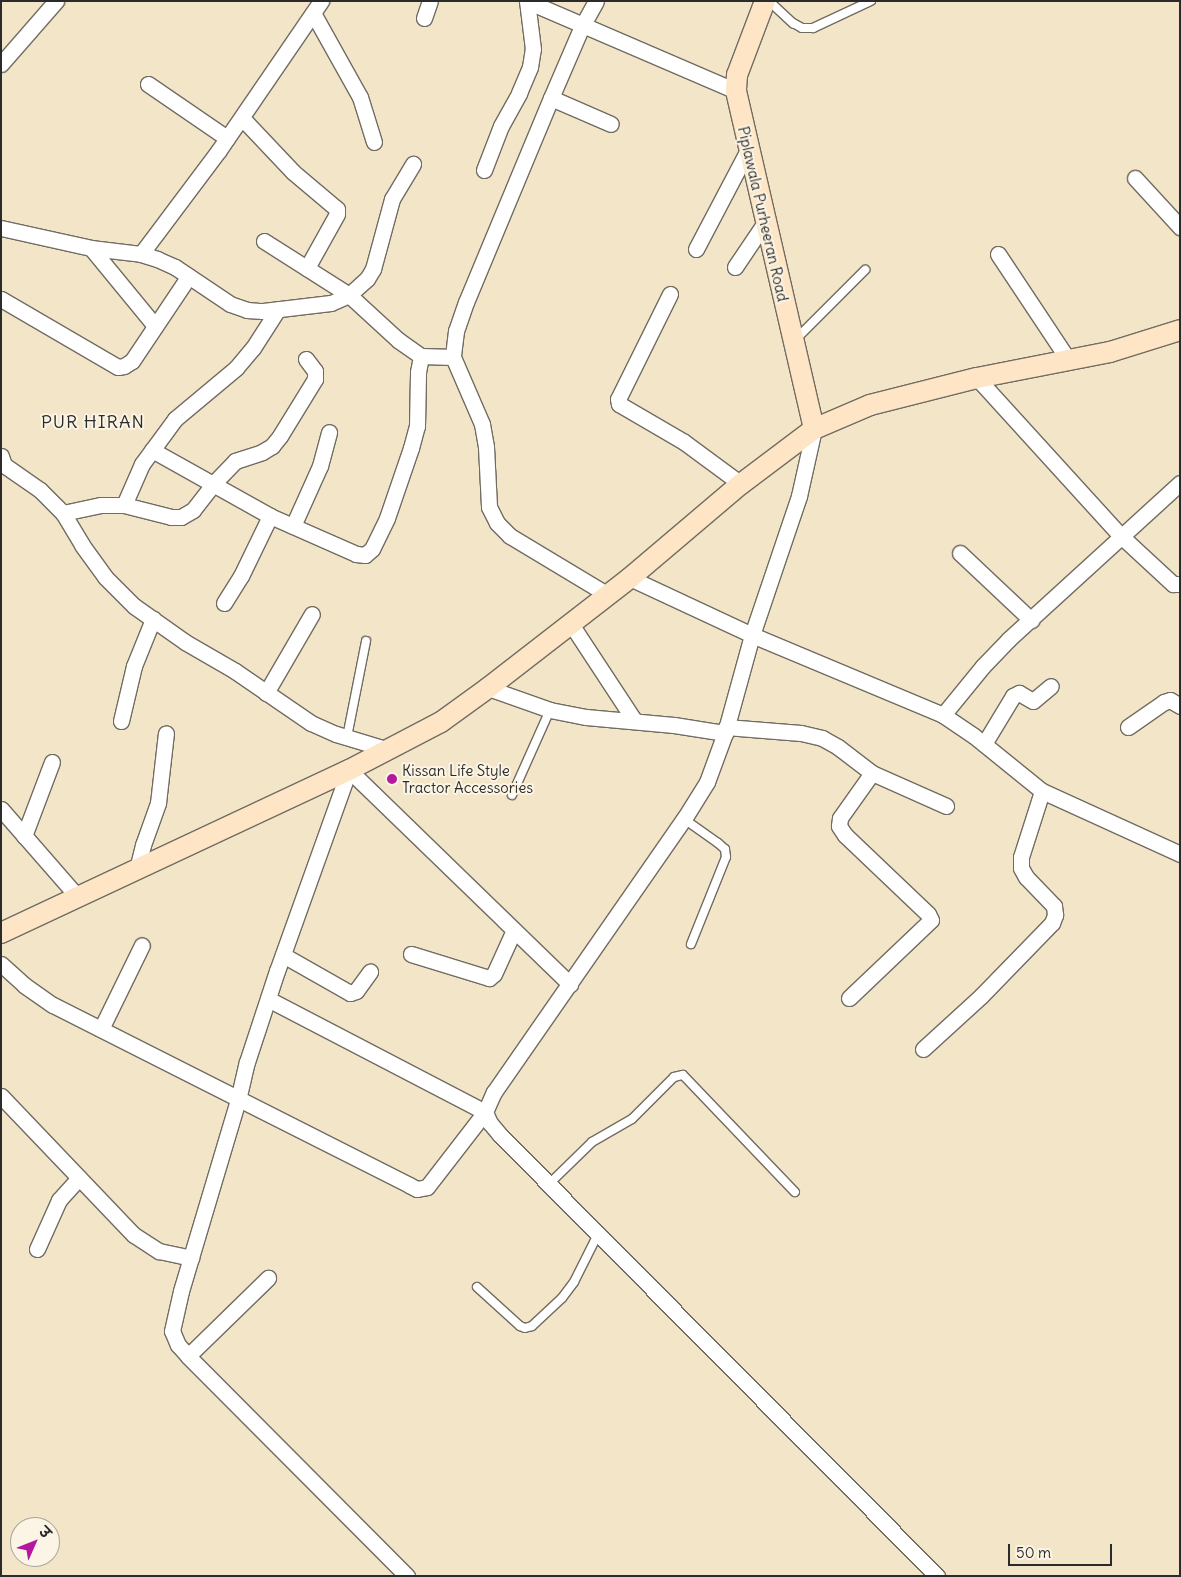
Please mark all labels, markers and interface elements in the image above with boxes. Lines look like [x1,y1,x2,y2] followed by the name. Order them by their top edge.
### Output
[734,125,792,303] street label: Piplawala Purheeran Road
[40,411,146,433] district label: PUR HIRAN
[402,761,533,796] place label: Kissan Life Style Tractor Accessories
[386,773,398,785] marker: Kissan Life Style Tractor Accessories
[10,1517,60,1567] north arrow
[35,1523,55,1542] text: उ
[1011,1534,1115,1566] scale bar
[1016,1543,1051,1562] text: 50 m

